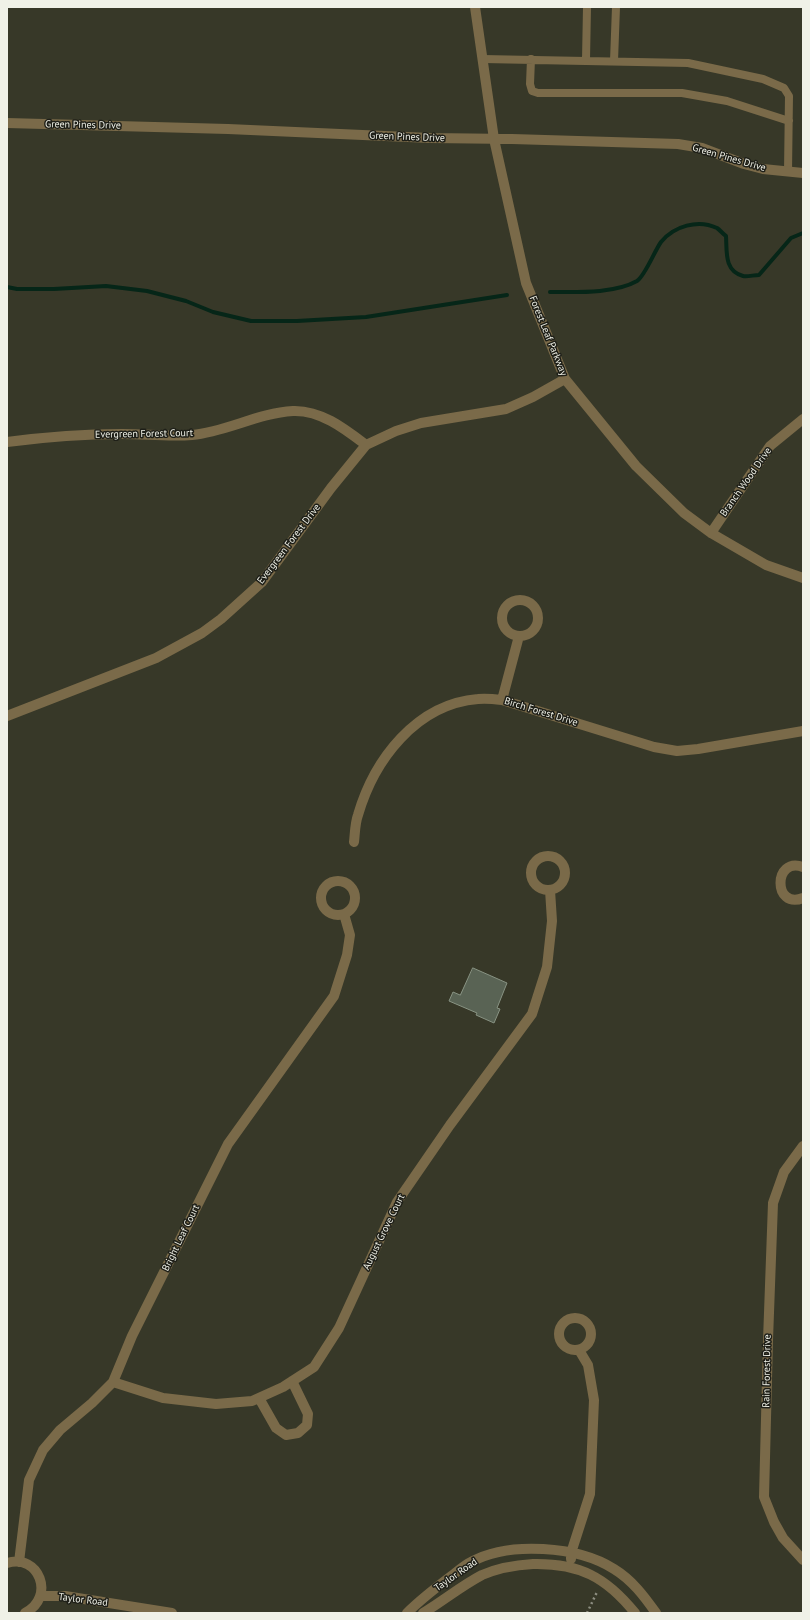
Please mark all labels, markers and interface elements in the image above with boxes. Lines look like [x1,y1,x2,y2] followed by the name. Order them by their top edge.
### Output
[45,118,121,132] street label: Green Pines Drive
[369,130,445,144] street label: Green Pines Drive
[691,142,767,174] street label: Green Pines Drive
[526,294,570,378] street label: Forest Leaf Parkway
[95,427,193,441] street label: Evergreen Forest Court
[718,445,774,519] street label: Branch Wood Drive
[255,502,323,586] street label: Evergreen Forest Drive
[503,695,579,729] street label: Birch Forest Drive
[360,1192,408,1272] street label: August Grove Court
[160,1203,202,1273] street label: Bright Leaf Court
[760,1334,774,1408] street label: Rain Forest Drive
[432,1556,480,1594] street label: Taylor Road
[58,1591,108,1609] street label: Taylor Road

